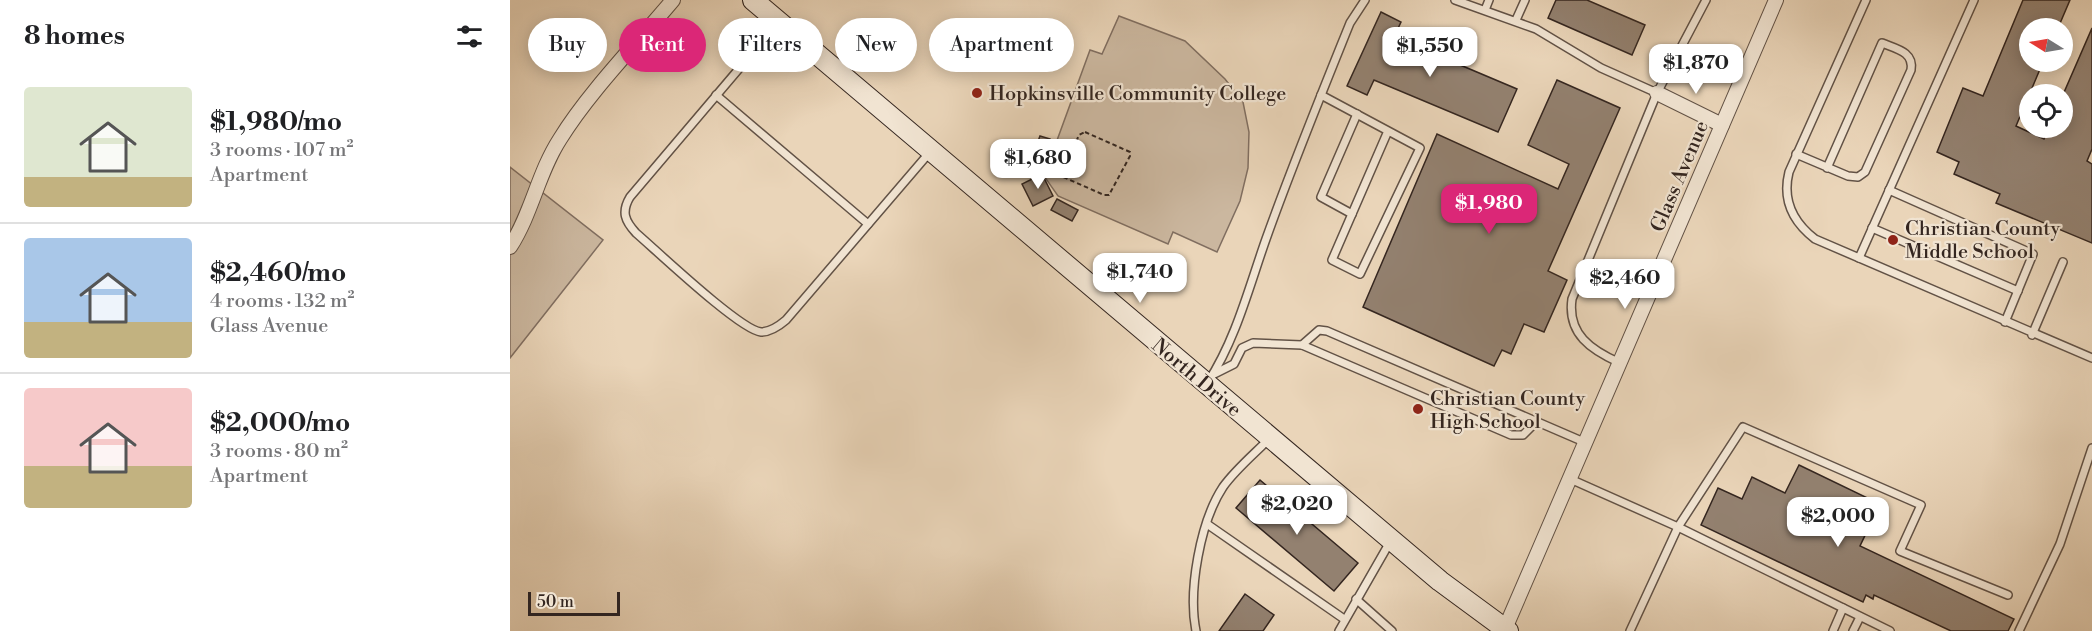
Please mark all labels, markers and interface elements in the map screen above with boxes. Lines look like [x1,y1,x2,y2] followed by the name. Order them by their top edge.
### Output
[528,18,607,72] chip: Buy
[619,18,706,72] chip: Rent
[718,18,823,72] chip: Filters
[835,18,917,72] chip: New
[929,18,1074,72] chip: Apartment
[2019,18,2073,72] north arrow
[2019,18,2073,138] map controls
[24,20,125,52] text: 8 homes
[453,20,486,53] icon: filters
[1381,27,1479,78] pin: $1,550
[1396,34,1464,59] text: $1,550
[1647,44,1745,95] pin: $1,870
[1663,51,1729,76] text: $1,870
[989,82,1286,107] place label: Hopkinsville Community College
[2019,84,2073,138] button: locate
[970,86,984,100] marker: Hopkinsville Community College
[210,106,342,138] text: $1,980/mo
[72,111,144,183] icon: home
[1646,117,1715,236] street label: Glass Avenue
[210,138,354,163] text: 3 rooms · 107 m²
[989,139,1087,190] pin: $1,680
[1004,146,1072,171] text: $1,680
[210,163,308,188] text: Apartment
[1440,184,1538,235] pin: $1,980
[1455,191,1523,216] text: $1,980
[1905,217,2060,265] place label: Christian County Middle School
[1886,233,1900,247] marker: Christian County Middle School
[1091,253,1189,304] pin: $1,740
[210,257,346,289] text: $2,460/mo
[1576,259,1674,310] pin: $2,460
[1107,260,1173,285] text: $1,740
[72,262,144,334] icon: home
[1589,266,1661,291] text: $2,460
[210,289,354,314] text: 4 rooms · 132 m²
[210,314,328,339] text: Glass Avenue
[1146,333,1246,423] street label: North Drive
[1430,387,1585,435] place label: Christian County High School
[1411,402,1425,416] marker: Christian County High School
[210,407,350,439] text: $2,000/mo
[72,412,144,484] icon: home
[210,439,348,464] text: 3 rooms · 80 m²
[210,464,308,489] text: Apartment
[1248,485,1346,536] pin: $2,020
[1261,492,1333,517] text: $2,020
[1789,497,1887,548] pin: $2,000
[1801,504,1875,529] text: $2,000
[528,589,620,616] scale bar
[537,592,574,612] text: 50 m

